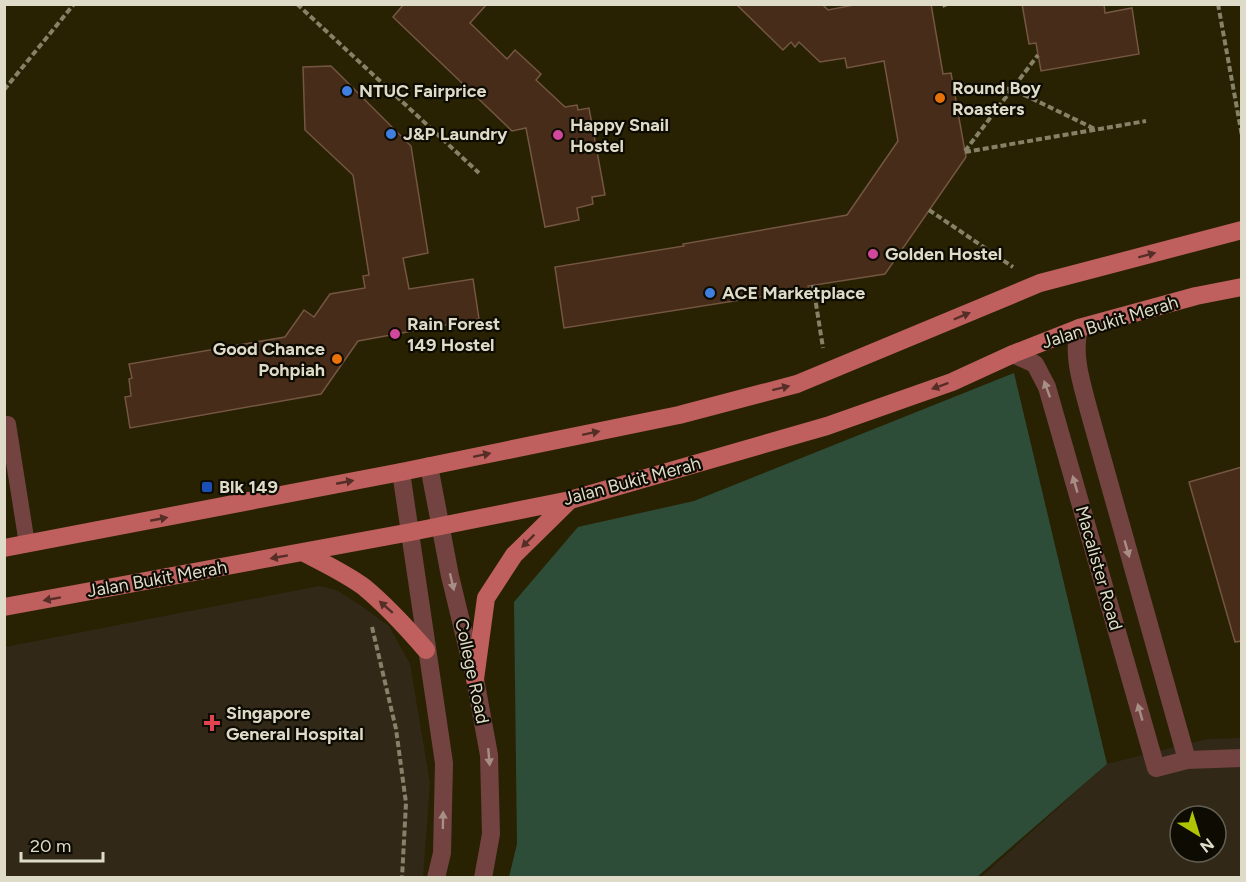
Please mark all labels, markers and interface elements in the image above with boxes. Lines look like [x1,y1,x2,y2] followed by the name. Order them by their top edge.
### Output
[952,77,1042,120] place label: Round Boy Roasters
[359,80,487,102] place label: NTUC Fairprice
[340,84,354,98] marker: NTUC Fairprice
[933,91,947,105] marker: Round Boy Roasters
[570,114,669,157] place label: Happy Snail Hostel
[403,123,508,145] place label: J&P Laundry
[384,127,398,141] marker: J&P Laundry
[551,128,565,142] marker: Happy Snail Hostel
[885,243,1002,265] place label: Golden Hostel
[866,247,880,261] marker: Golden Hostel
[1138,249,1156,259] one-way arrow
[722,282,865,304] place label: ACE Marketplace
[703,286,717,300] marker: ACE Marketplace
[1039,291,1181,353] street label: Jalan Bukit Merah
[953,311,971,320] one-way arrow
[407,313,500,356] place label: Rain Forest 149 Hostel
[388,327,402,341] marker: Rain Forest 149 Hostel
[213,338,325,381] place label: Good Chance Pohpiah
[330,352,344,366] marker: Good Chance Pohpiah
[1042,380,1052,398] one-way arrow
[931,381,949,391] one-way arrow
[772,383,790,393] one-way arrow
[582,428,601,437] one-way arrow
[472,450,491,459] one-way arrow
[561,452,703,510] street label: Jalan Bukit Merah
[1070,475,1079,493] one-way arrow
[219,476,278,498] place label: Blk 149
[336,477,355,486] one-way arrow
[200,480,214,494] marker: Blk 149
[1071,503,1127,633] street label: Macalister Road
[150,514,169,523] one-way arrow
[521,534,536,548] one-way arrow
[1123,540,1132,558] one-way arrow
[269,553,288,562] one-way arrow
[85,556,229,602] street label: Jalan Bukit Merah
[447,573,457,592] one-way arrow
[43,594,62,603] one-way arrow
[379,601,394,614] one-way arrow
[450,616,494,726] street label: College Road
[226,702,364,745] place label: Singapore General Hospital
[1135,703,1144,721] one-way arrow
[203,714,221,732] marker: Singapore General Hospital
[484,747,494,766] one-way arrow
[1168,804,1228,864] north arrow
[438,810,448,829] one-way arrow
[21,825,104,863] scale bar
[1196,834,1218,857] text: N
[30,835,71,857] text: 20 m

